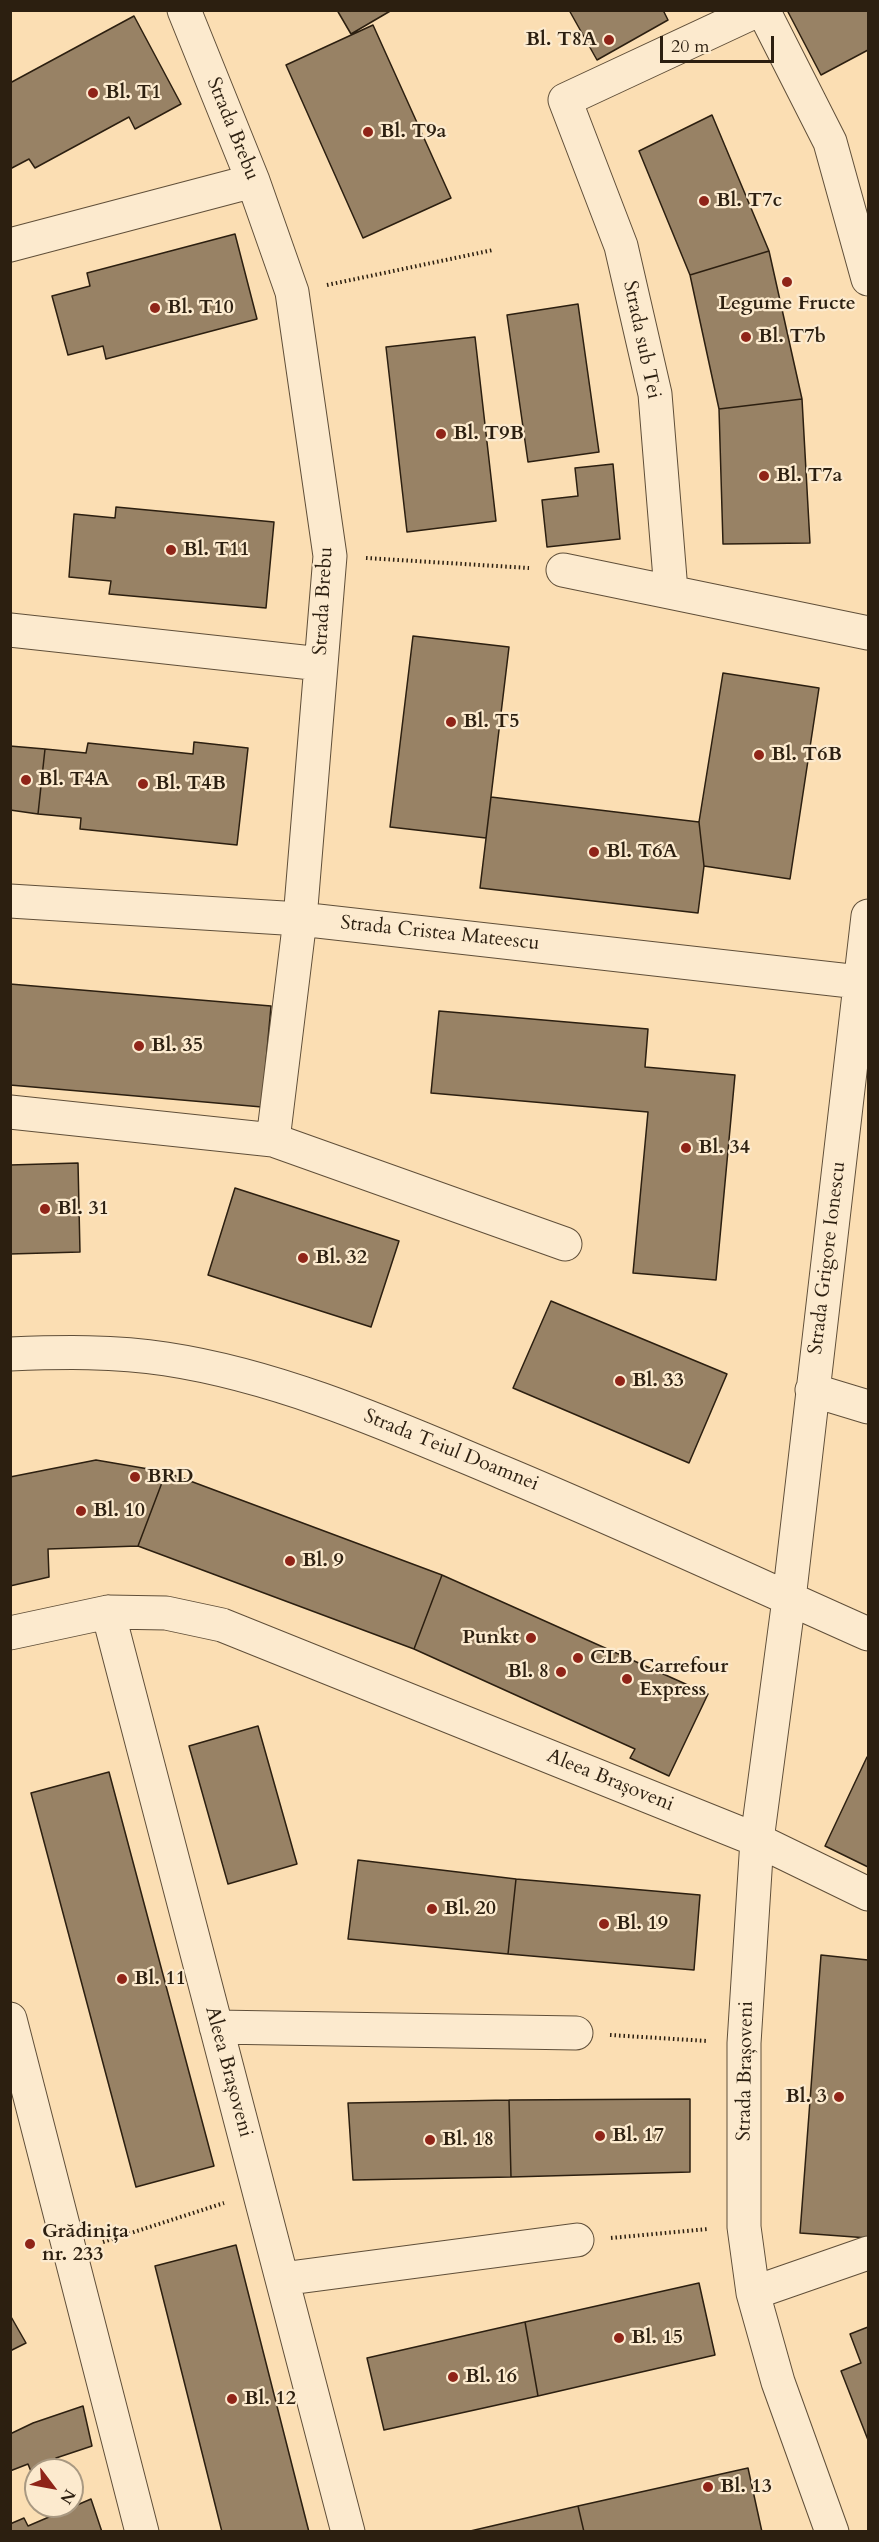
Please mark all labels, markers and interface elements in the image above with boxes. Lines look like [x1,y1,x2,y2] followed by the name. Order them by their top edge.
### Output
[663,24,777,62] scale bar
[526,28,597,52] place label: Bl. T8A
[602,33,616,47] marker: Bl. T8A
[671,34,710,59] text: 20 m
[201,74,263,184] street label: Strada Brebu
[105,81,161,105] place label: Bl. T1
[86,86,100,100] marker: Bl. T1
[380,120,446,144] place label: Bl. T9a
[361,125,375,139] marker: Bl. T9a
[716,189,782,213] place label: Bl. T7c
[697,194,711,208] marker: Bl. T7c
[780,275,794,289] marker: Legume Fructe
[617,279,665,401] street label: Strada sub Tei
[718,292,856,316] place label: Legume Fructe
[167,296,234,320] place label: Bl. T10
[148,301,162,315] marker: Bl. T10
[758,325,826,349] place label: Bl. T7b
[739,330,753,344] marker: Bl. T7b
[453,422,524,446] place label: Bl. T9B
[434,427,448,441] marker: Bl. T9B
[776,464,842,488] place label: Bl. T7a
[757,469,771,483] marker: Bl. T7a
[183,538,250,562] place label: Bl. T11
[164,543,178,557] marker: Bl. T11
[309,546,339,656] street label: Strada Brebu
[463,710,519,734] place label: Bl. T5
[444,715,458,729] marker: Bl. T5
[771,743,842,767] place label: Bl. T6B
[752,748,766,762] marker: Bl. T6B
[38,768,109,792] place label: Bl. T4A
[155,772,226,796] place label: Bl. T4B
[19,773,33,787] marker: Bl. T4A
[136,777,150,791] marker: Bl. T4B
[606,840,677,864] place label: Bl. T6A
[587,845,601,859] marker: Bl. T6A
[339,912,541,956] street label: Strada Cristea Mateescu
[151,1034,203,1058] place label: Bl. 35
[132,1039,146,1053] marker: Bl. 35
[698,1136,750,1160] place label: Bl. 34
[679,1141,693,1155] marker: Bl. 34
[804,1160,852,1356] street label: Strada Grigore Ionescu
[57,1197,109,1221] place label: Bl. 31
[38,1202,52,1216] marker: Bl. 31
[315,1246,367,1270] place label: Bl. 32
[296,1251,310,1265] marker: Bl. 32
[632,1369,684,1393] place label: Bl. 33
[613,1374,627,1388] marker: Bl. 33
[360,1405,542,1497] street label: Strada Teiul Doamnei
[147,1465,193,1489] place label: BRD
[128,1470,142,1484] marker: BRD
[93,1499,145,1523] place label: Bl. 10
[74,1504,88,1518] marker: Bl. 10
[302,1549,344,1573] place label: Bl. 9
[283,1554,297,1568] marker: Bl. 9
[462,1626,519,1650] place label: Punkt
[524,1631,538,1645] marker: Punkt
[590,1646,633,1670] place label: CLB
[571,1651,585,1665] marker: CLB
[639,1655,728,1702] place label: Carrefour Express
[507,1660,549,1684] place label: Bl. 8
[554,1665,568,1679] marker: Bl. 8
[620,1672,634,1686] marker: Carrefour Express
[543,1745,677,1817] street label: Aleea Brașoveni
[444,1897,496,1921] place label: Bl. 20
[425,1902,439,1916] marker: Bl. 20
[616,1912,668,1936] place label: Bl. 19
[597,1917,611,1931] marker: Bl. 19
[134,1967,186,1991] place label: Bl. 11
[115,1972,129,1986] marker: Bl. 11
[733,2001,759,2141] street label: Strada Brașoveni
[199,2004,257,2140] street label: Aleea Brașoveni
[785,2085,827,2109] place label: Bl. 3
[832,2090,846,2104] marker: Bl. 3
[612,2124,664,2148] place label: Bl. 17
[442,2128,494,2152] place label: Bl. 18
[593,2129,607,2143] marker: Bl. 17
[423,2133,437,2147] marker: Bl. 18
[42,2220,129,2267] place label: Grădinița nr. 233
[23,2237,37,2251] marker: Grădinița nr. 233
[631,2326,683,2350] place label: Bl. 15
[612,2331,626,2345] marker: Bl. 15
[465,2365,517,2389] place label: Bl. 16
[446,2370,460,2384] marker: Bl. 16
[244,2387,296,2411] place label: Bl. 12
[225,2392,239,2406] marker: Bl. 12
[24,2458,84,2518] north arrow
[720,2475,772,2499] place label: Bl. 13
[701,2480,715,2494] marker: Bl. 13
[55,2485,81,2508] text: N

